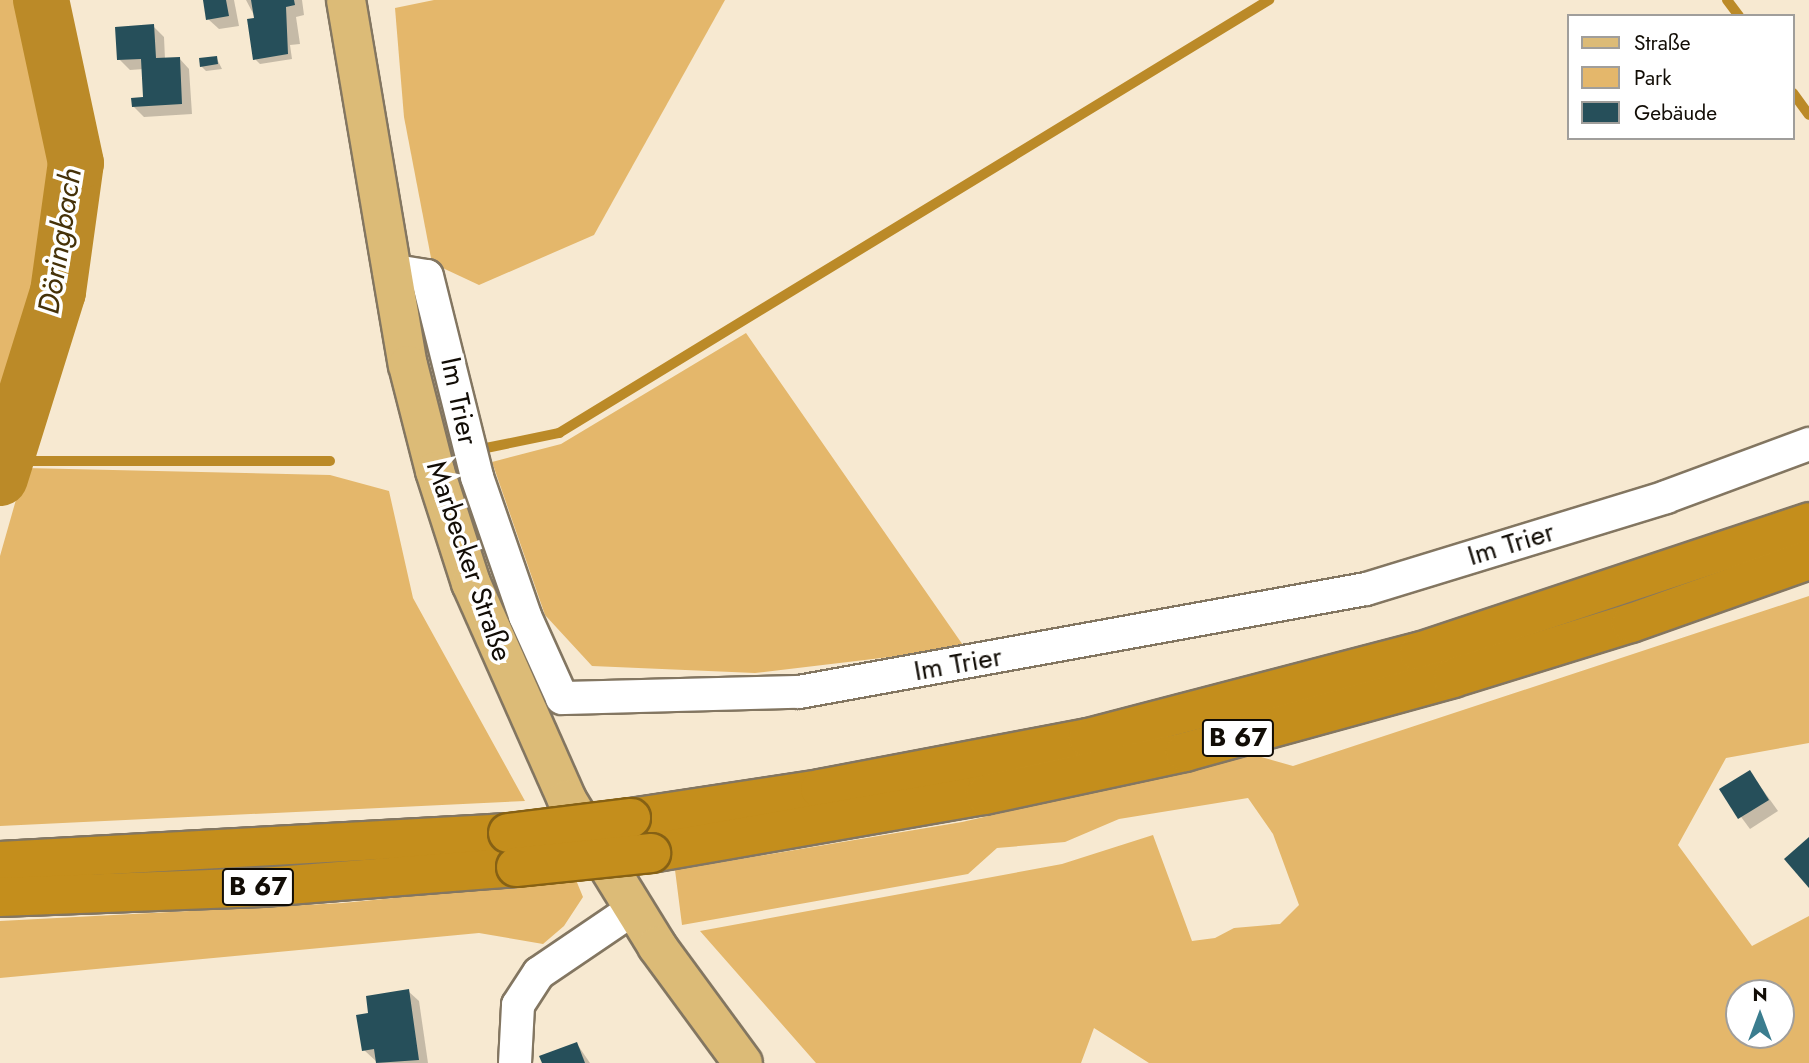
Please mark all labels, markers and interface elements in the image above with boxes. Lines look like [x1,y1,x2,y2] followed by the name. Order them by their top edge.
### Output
[1568,14,1795,140] legend
[1634,28,1691,58] text: Straße
[1634,63,1671,93] text: Park
[1634,98,1717,128] text: Gebäude
[31,165,89,317] water label: Döringbach
[433,354,485,448] street label: Im Trier
[419,457,519,665] street label: Marbecker Straße
[1464,515,1558,573] street label: Im Trier
[911,640,1005,688] street label: Im Trier
[1201,716,1275,760] road number: B 67
[221,864,295,909] road number: B 67
[1725,979,1795,1049] north arrow
[1752,981,1768,1008] text: N

